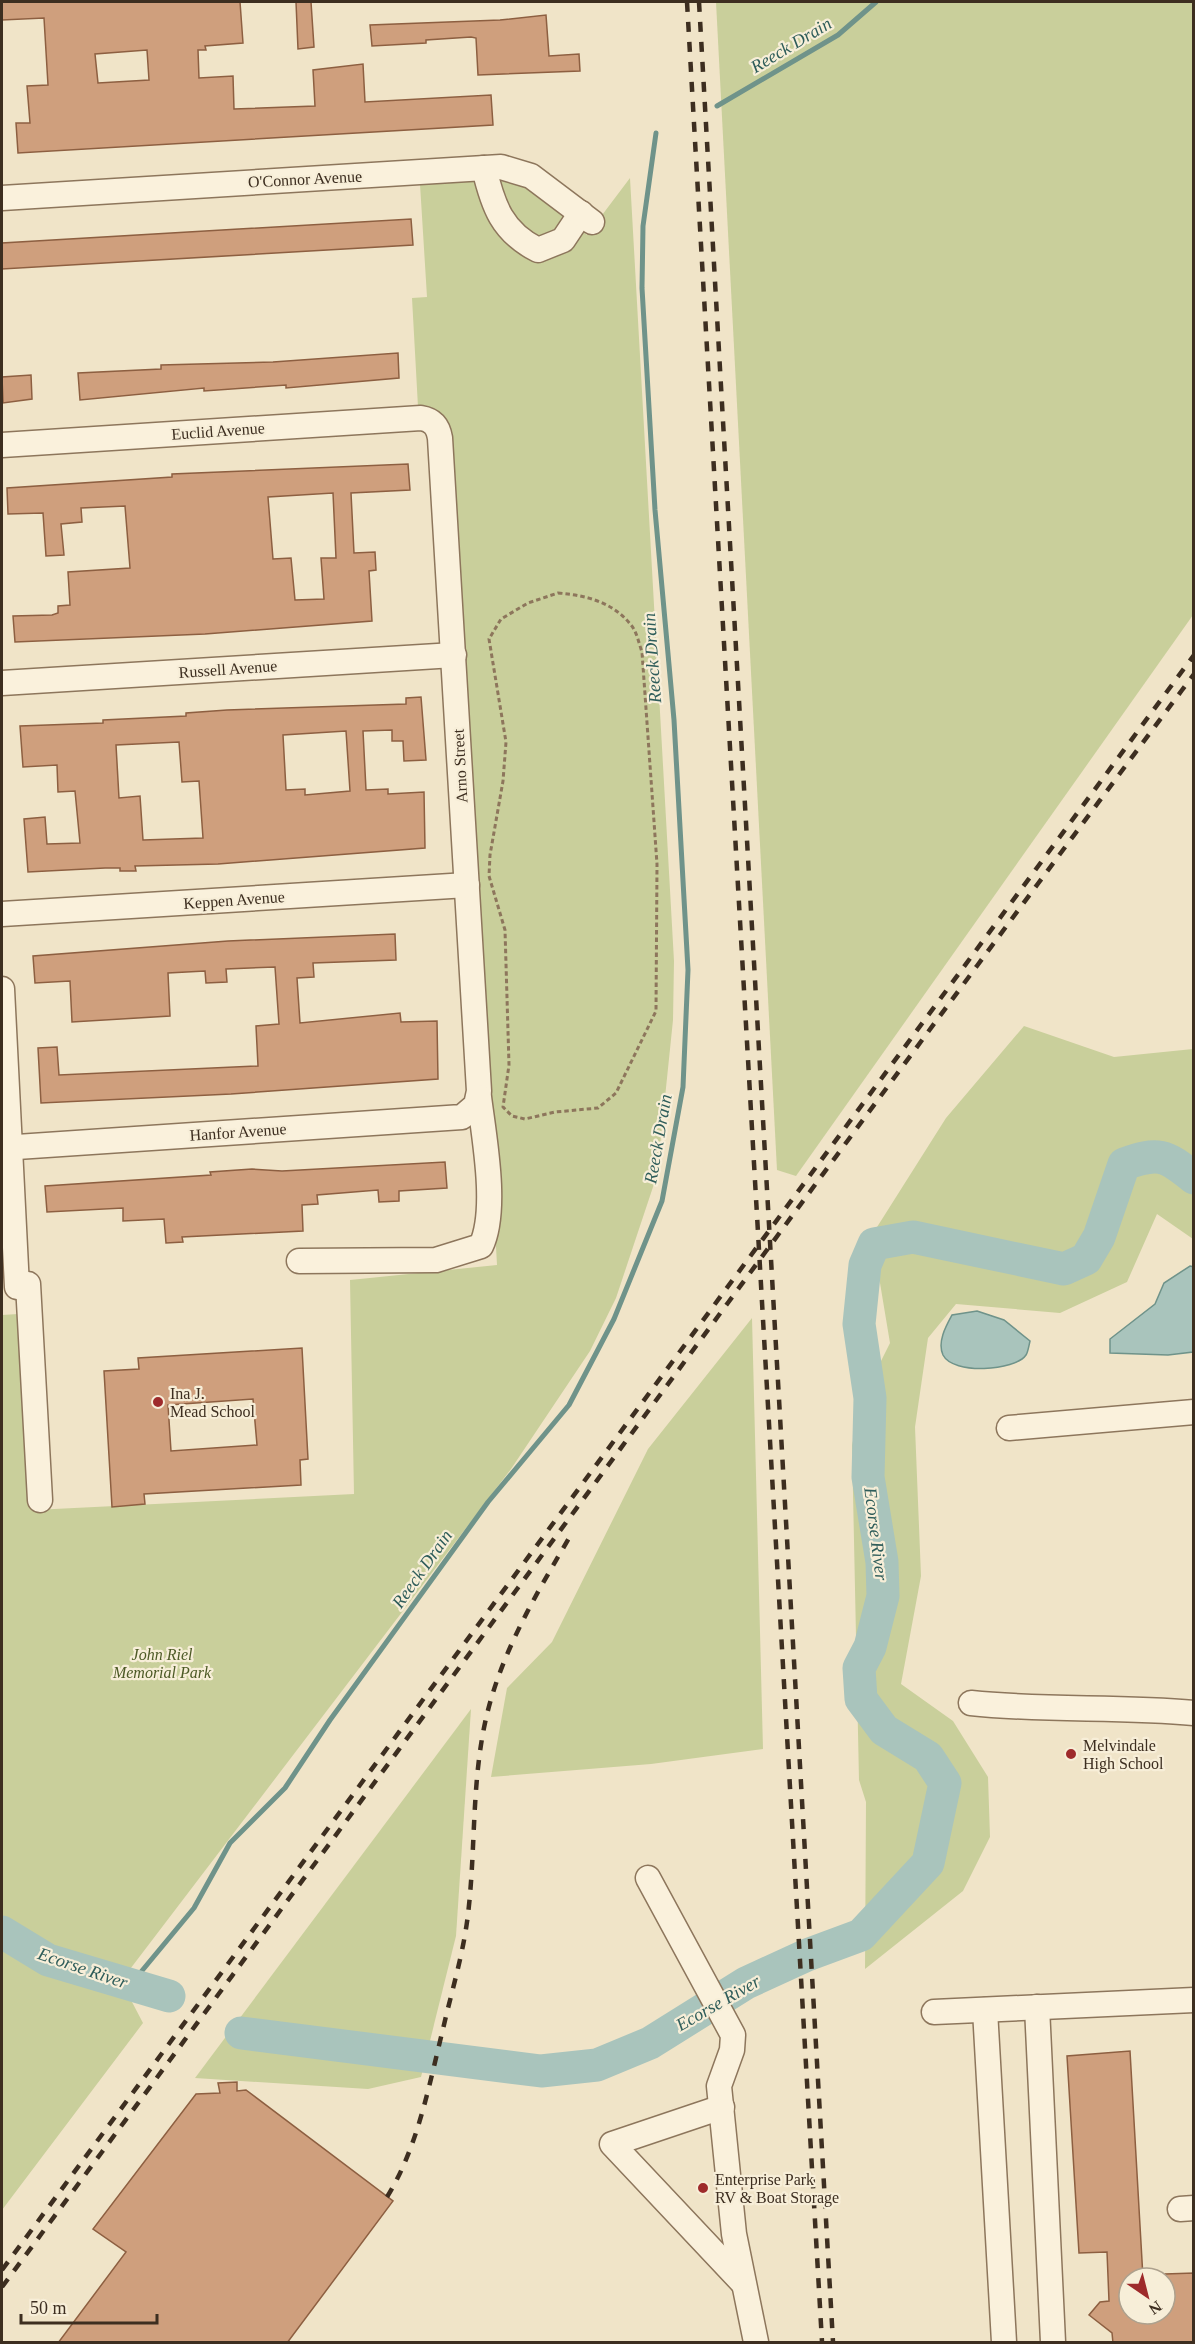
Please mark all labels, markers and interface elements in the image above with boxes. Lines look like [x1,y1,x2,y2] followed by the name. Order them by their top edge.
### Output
[746,13,835,77] water label: Reeck Drain
[248,168,362,190] street label: O'Connor Avenue
[171,419,265,443] street label: Euclid Avenue
[639,612,665,705] water label: Reeck Drain
[178,657,278,681] street label: Russell Avenue
[450,728,470,803] street label: Arno Street
[183,888,285,913] street label: Keppen Avenue
[640,1093,676,1186] water label: Reeck Drain
[189,1120,287,1144] street label: Hanfor Avenue
[170,1385,255,1420] place label: Ina J. Mead School
[151,1395,165,1409] marker: Ina J. Mead School
[860,1485,892,1583] water label: Ecorse River
[387,1526,456,1613] water label: Reeck Drain
[112,1646,212,1681] park label: John Riel Memorial Park
[1083,1737,1164,1773] place label: Melvindale High School
[1064,1747,1078,1761] marker: Melvindale High School
[35,1943,131,1993] water label: Ecorse River
[672,1970,764,2036] water label: Ecorse River
[715,2171,839,2207] place label: Enterprise Park RV & Boat Storage
[696,2181,710,2195] marker: Enterprise Park RV & Boat Storage
[1117,2266,1177,2326] north arrow
[21,2287,158,2325] scale bar
[30,2298,67,2318] text: 50 m
[1145,2298,1165,2318] text: N

